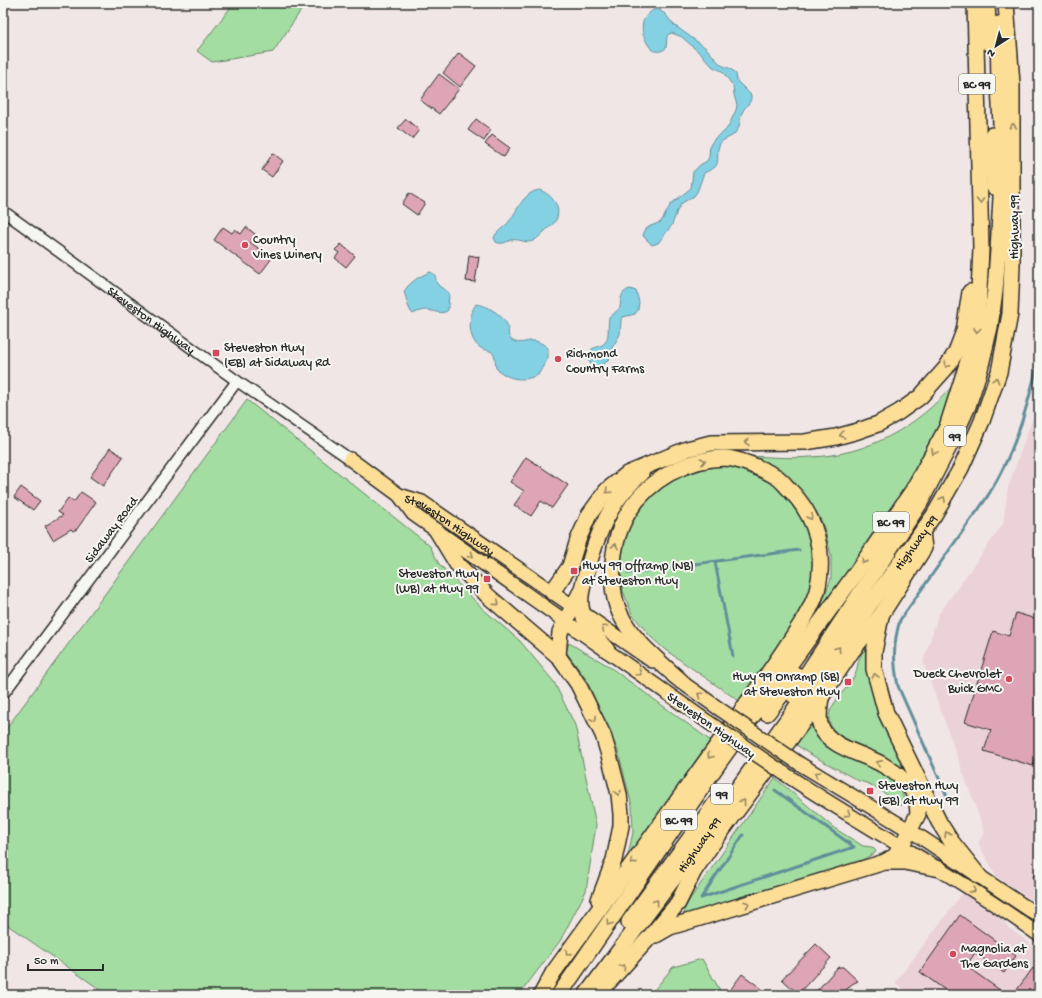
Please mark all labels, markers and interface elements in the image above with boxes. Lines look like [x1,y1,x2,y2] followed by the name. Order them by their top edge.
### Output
[976,26,1016,66] north arrow
[985,46,998,59] text: N
[959,74,995,94] road number: BC 99
[1008,123,1017,129] one-way arrow
[1008,194,1023,259] street label: Highway 99
[976,198,984,204] one-way arrow
[252,233,322,263] place label: Country Vines Winery
[240,240,250,250] marker: Country Vines Winery
[104,284,198,358] street label: Steveston Highway
[973,327,982,333] one-way arrow
[224,341,331,371] place label: Steveston Hwy (EB) at Sidaway Rd
[566,347,645,377] place label: Richmond Country Farms
[211,348,221,358] marker: Steveston Hwy (EB) at Sidaway Rd
[553,354,563,364] marker: Richmond Country Farms
[944,361,952,368] one-way arrow
[991,377,1000,384] one-way arrow
[944,426,966,446] road number: 99
[838,431,845,439] one-way arrow
[744,438,750,446] one-way arrow
[931,448,939,455] one-way arrow
[700,458,706,466] one-way arrow
[605,486,613,494] one-way arrow
[402,492,497,560] street label: Steveston Highway
[82,493,143,567] street label: Sidaway Road
[939,496,946,503] one-way arrow
[873,512,909,532] road number: BC 99
[892,512,942,574] street label: Highway 99
[805,513,812,520] one-way arrow
[611,543,619,549] one-way arrow
[467,550,474,558] one-way arrow
[862,557,869,564] one-way arrow
[582,559,694,589] place label: Hwy 99 Offramp (NB) at Steveston Hwy
[569,566,579,576] marker: Hwy 99 Offramp (NB) at Steveston Hwy
[395,567,480,597] place label: Steveston Hwy (WB) at Hwy 99
[482,574,492,584] marker: Steveston Hwy (WB) at Hwy 99
[492,599,500,606] one-way arrow
[601,625,608,633] one-way arrow
[833,646,841,653] one-way arrow
[913,667,1003,697] place label: Dueck Chevrolet Buick GMC
[635,668,642,676] one-way arrow
[732,670,841,700] place label: Hwy 99 Onramp (SB) at Steveston Hwy
[872,673,880,679] one-way arrow
[1004,674,1014,684] marker: Dueck Chevrolet Buick GMC
[843,677,853,687] marker: Hwy 99 Onramp (SB) at Steveston Hwy
[663,690,758,763] street label: Steveston Highway
[697,693,704,700] one-way arrow
[590,715,597,722] one-way arrow
[708,752,715,759] one-way arrow
[876,760,884,768] one-way arrow
[814,771,821,778] one-way arrow
[878,779,959,809] place label: Steveston Hwy (EB) at Hwy 99
[711,784,733,804] road number: 99
[865,786,875,796] marker: Steveston Hwy (EB) at Hwy 99
[613,790,622,796] one-way arrow
[738,800,745,807] one-way arrow
[661,810,697,830] road number: BC 99
[844,810,851,817] one-way arrow
[675,815,725,876] street label: Highway 99
[944,831,952,838] one-way arrow
[631,857,638,864] one-way arrow
[969,885,976,893] one-way arrow
[651,900,658,907] one-way arrow
[744,900,751,909] one-way arrow
[606,919,614,926] one-way arrow
[960,942,1029,972] place label: Magnolia at The Gardens
[28,946,103,972] scale bar
[566,948,573,955] one-way arrow
[948,949,958,959] marker: Magnolia at The Gardens
[34,955,59,969] text: 50 m
[619,964,626,971] one-way arrow

